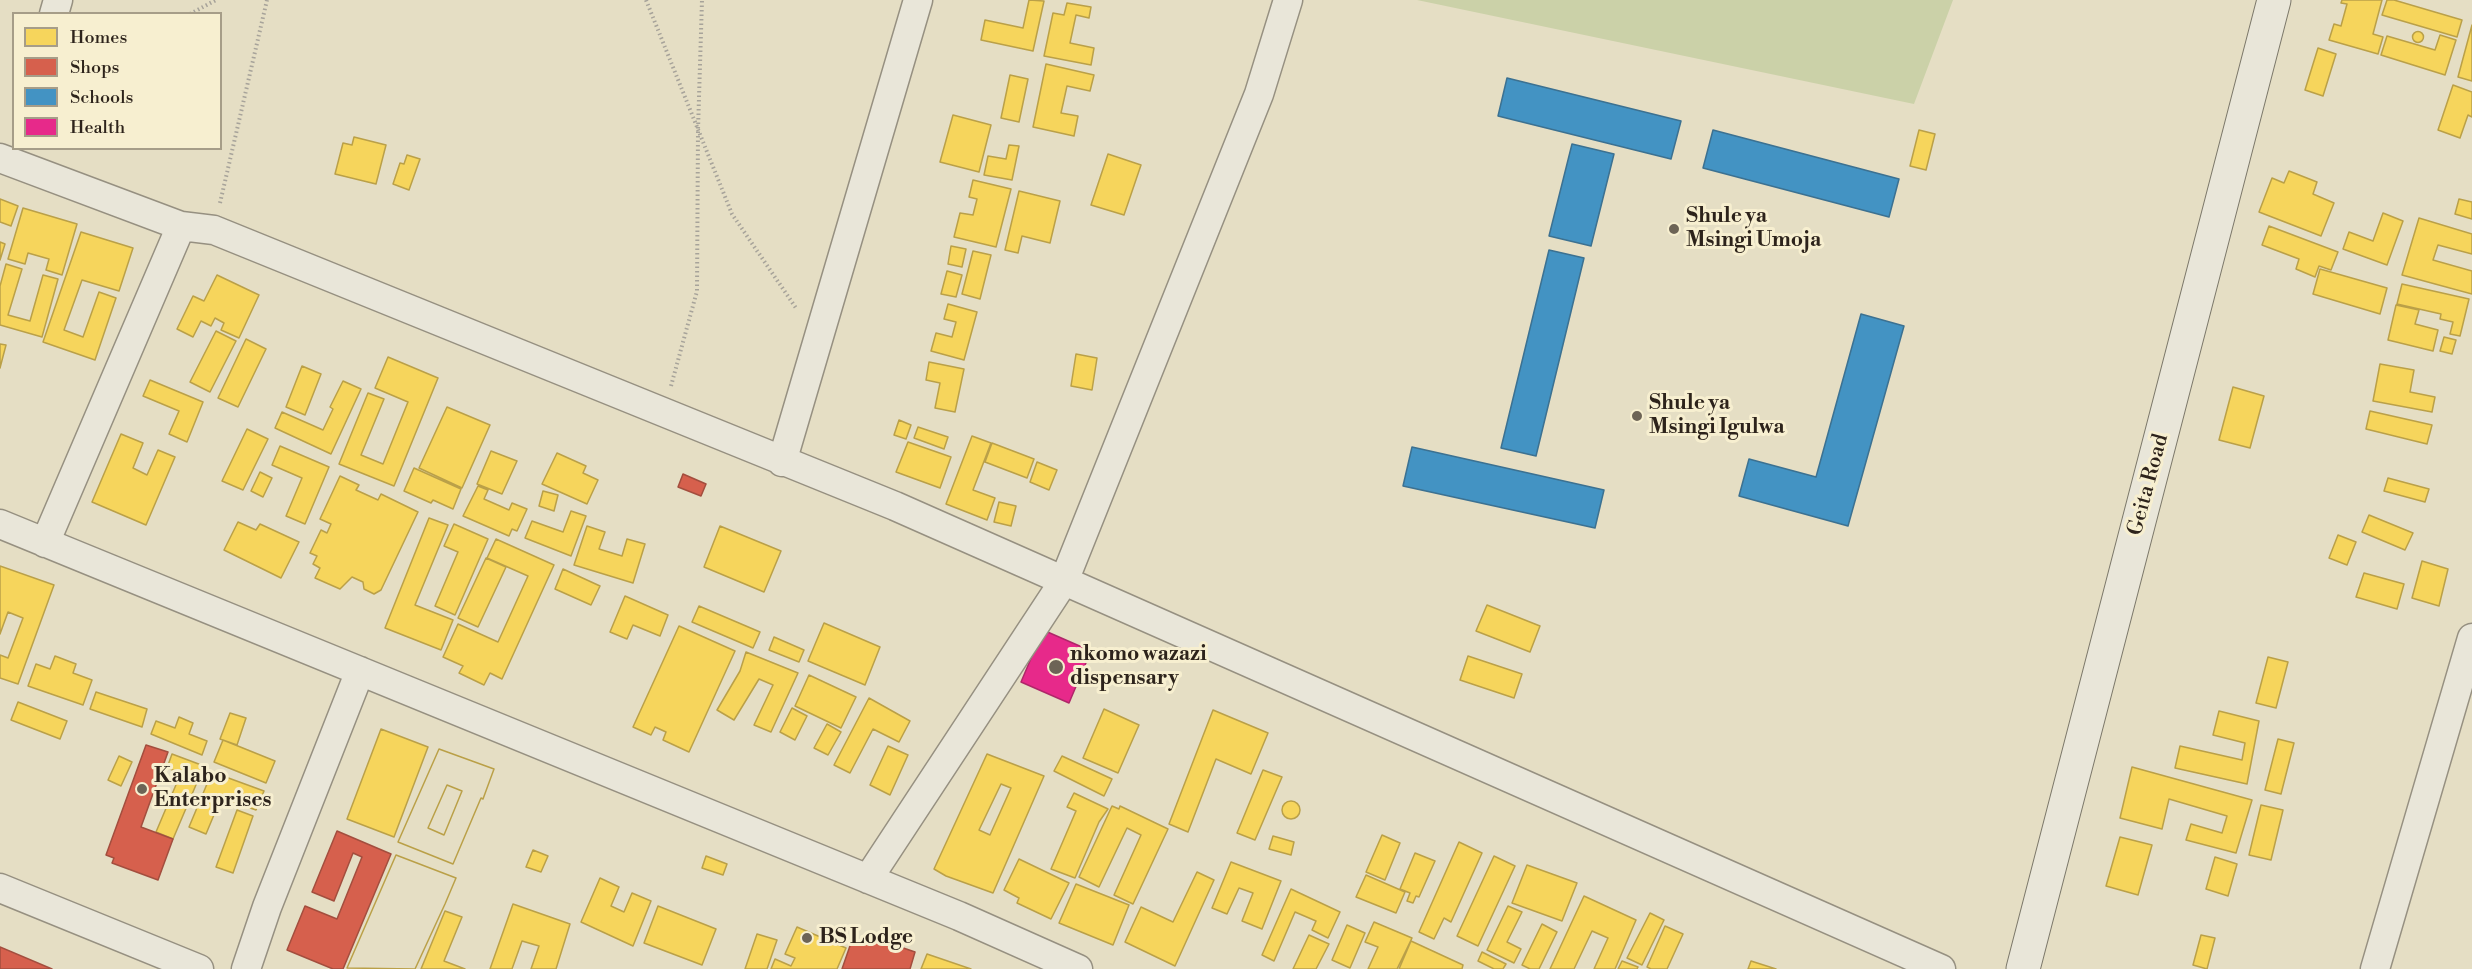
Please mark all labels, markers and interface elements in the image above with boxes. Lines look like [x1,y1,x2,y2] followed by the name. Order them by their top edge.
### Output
[12,12,222,150] legend
[70,26,127,49] text: Homes
[70,56,119,79] text: Shops
[70,86,133,109] text: Schools
[70,116,125,139] text: Health
[1686,204,1821,254] place label: Shule ya Msingi Umoja
[1667,222,1681,236] marker: Shule ya Msingi Umoja
[1649,391,1785,441] place label: Shule ya Msingi Igulwa
[1630,409,1644,423] marker: Shule ya Msingi Igulwa
[2123,431,2175,539] street label: Geita Road
[1070,642,1207,692] place label: nkomo wazazi dispensary
[1047,658,1065,676] marker: nkomo wazazi dispensary
[154,764,271,814] place label: Kalabo Enterprises
[135,782,149,796] marker: Kalabo Enterprises
[819,925,913,951] place label: BS Lodge
[800,931,814,945] marker: BS Lodge

